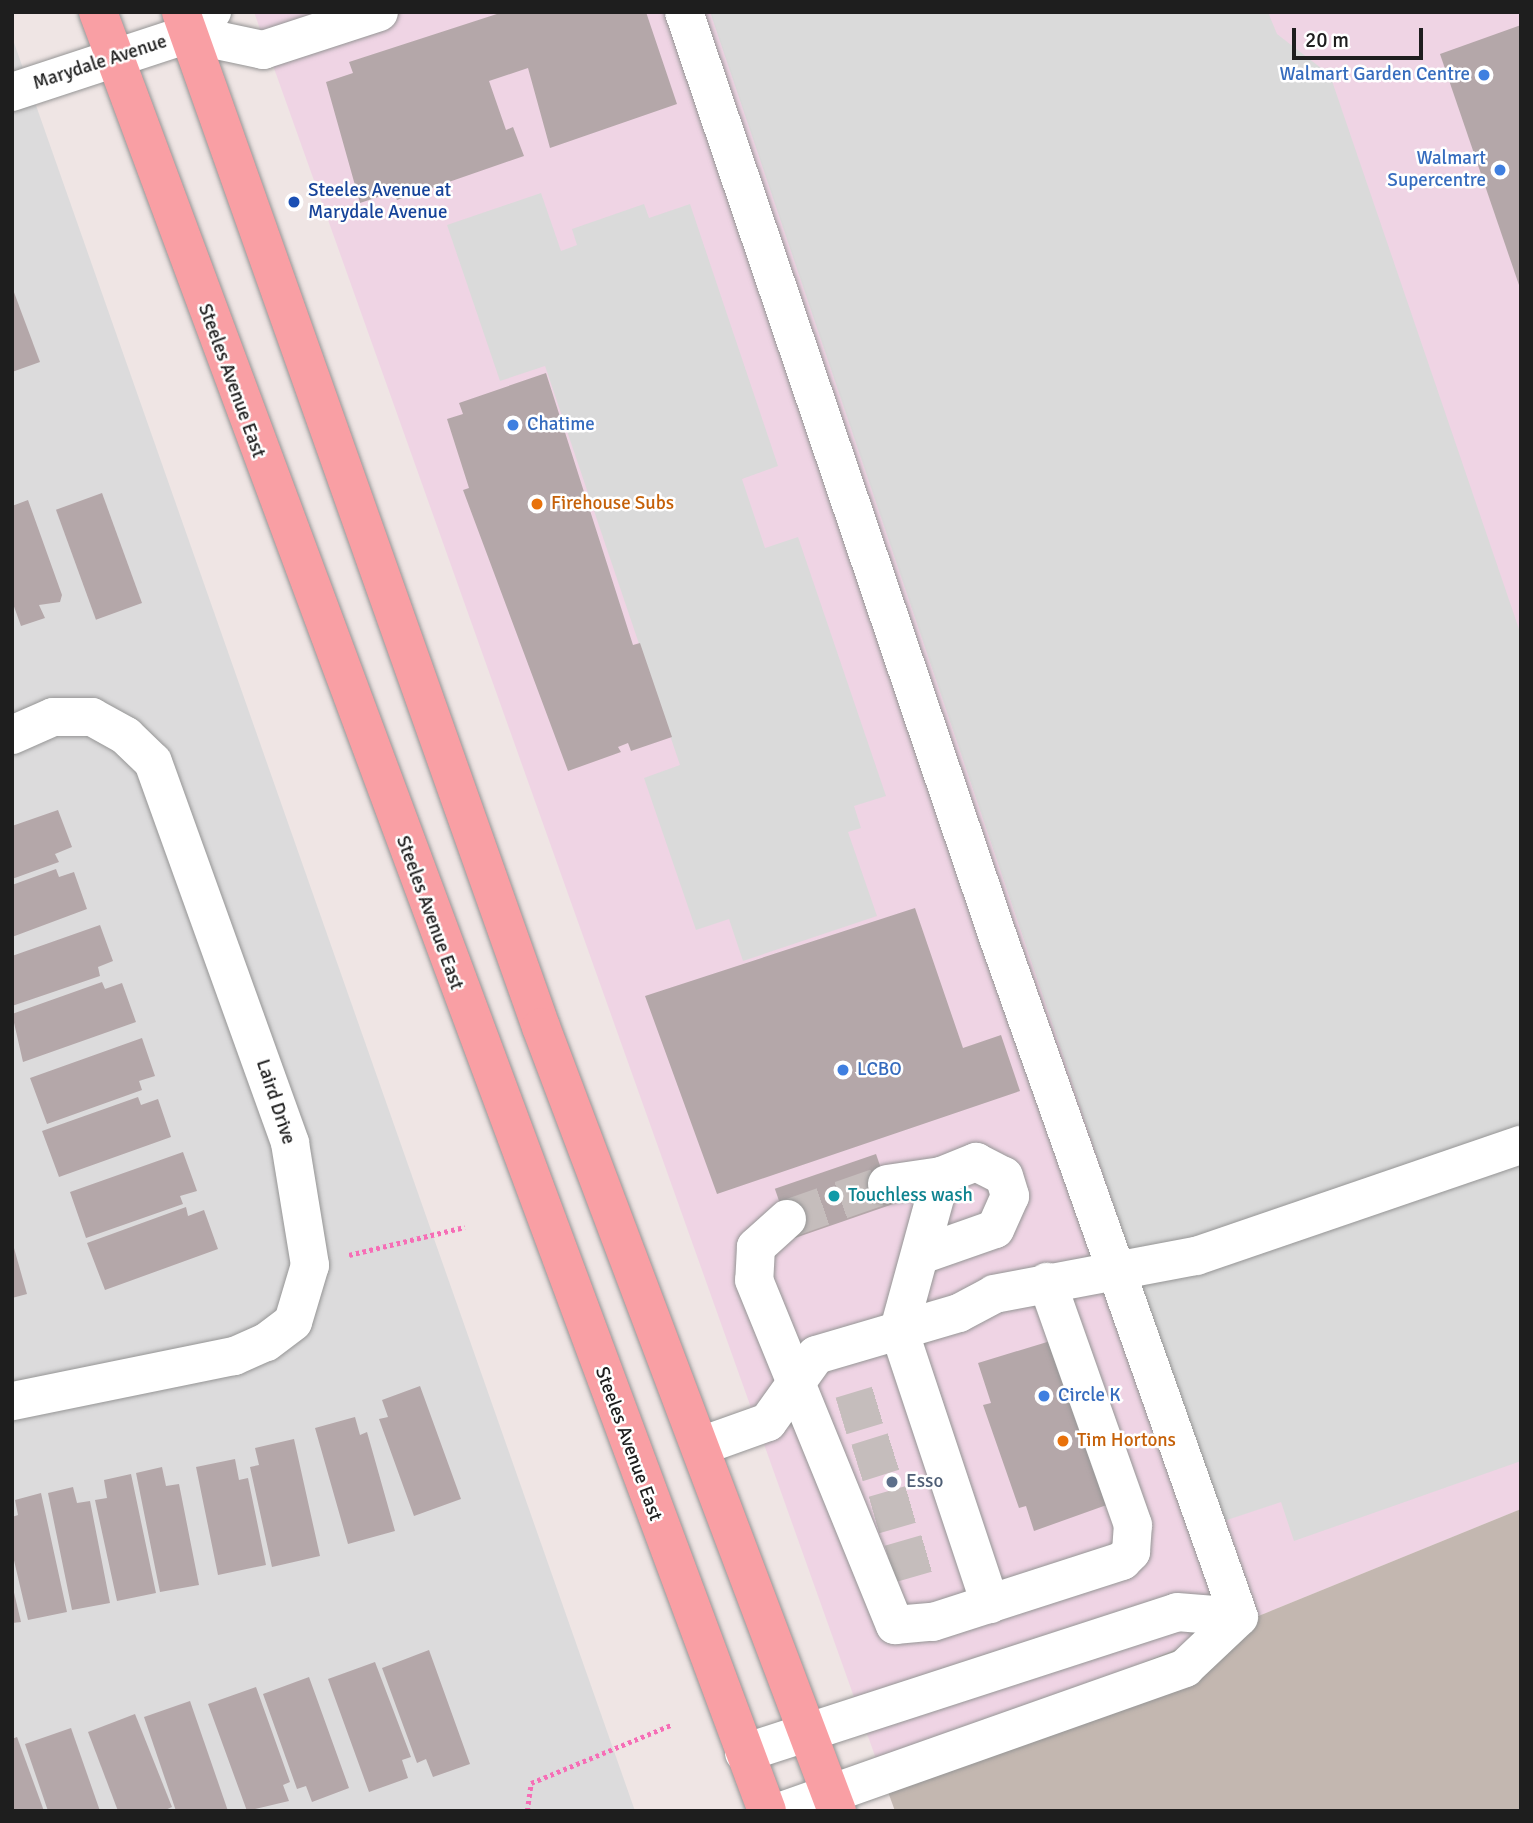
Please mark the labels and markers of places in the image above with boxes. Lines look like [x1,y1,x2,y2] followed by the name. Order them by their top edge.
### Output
[1280,64,1470,86] place label: Walmart Garden Centre
[1476,67,1492,83] marker: Walmart Garden Centre
[1387,148,1486,192] place label: Walmart Supercentre
[1492,162,1508,178] marker: Walmart Supercentre
[308,180,451,224] place label: Steeles Avenue at Marydale Avenue
[286,194,302,210] marker: Steeles Avenue at Marydale Avenue
[527,414,595,436] place label: Chatime
[505,417,521,433] marker: Chatime
[551,493,674,515] place label: Firehouse Subs
[529,496,545,512] marker: Firehouse Subs
[857,1059,902,1081] place label: LCBO
[835,1062,851,1078] marker: LCBO
[848,1185,973,1207] place label: Touchless wash
[826,1188,842,1204] marker: Touchless wash
[1058,1385,1121,1407] place label: Circle K
[1036,1388,1052,1404] marker: Circle K
[1077,1430,1176,1452] place label: Tim Hortons
[1055,1433,1071,1449] marker: Tim Hortons
[906,1471,943,1493] place label: Esso
[884,1474,900,1490] marker: Esso

